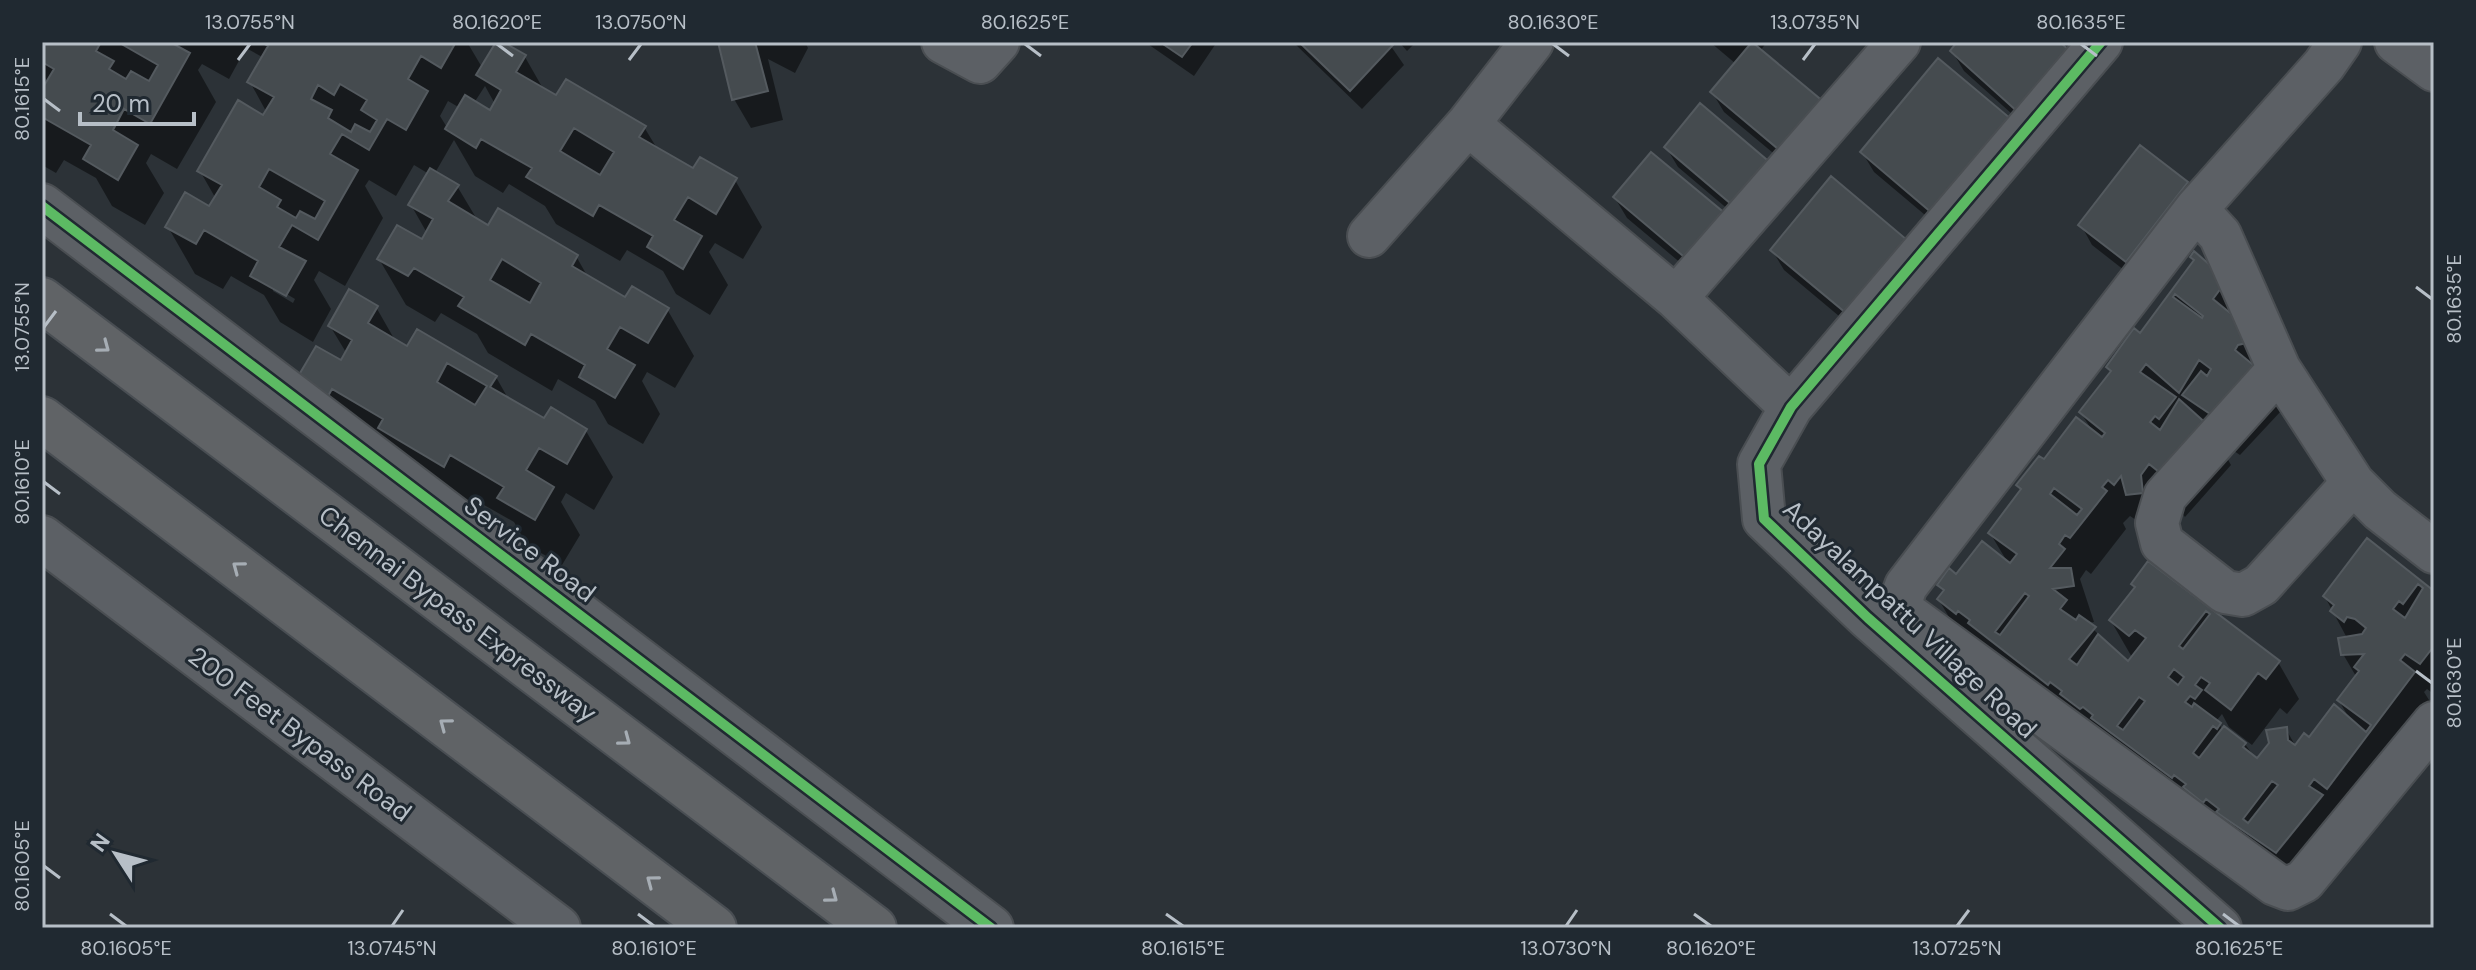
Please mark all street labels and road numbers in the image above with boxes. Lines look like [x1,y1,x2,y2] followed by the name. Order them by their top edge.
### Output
[457,488,603,610] street label: Service Road
[1776,492,2044,746] street label: Adayalampattu Village Road
[312,498,604,730] street label: Chennai Bypass Expressway
[182,639,418,829] street label: 200 Feet Bypass Road

